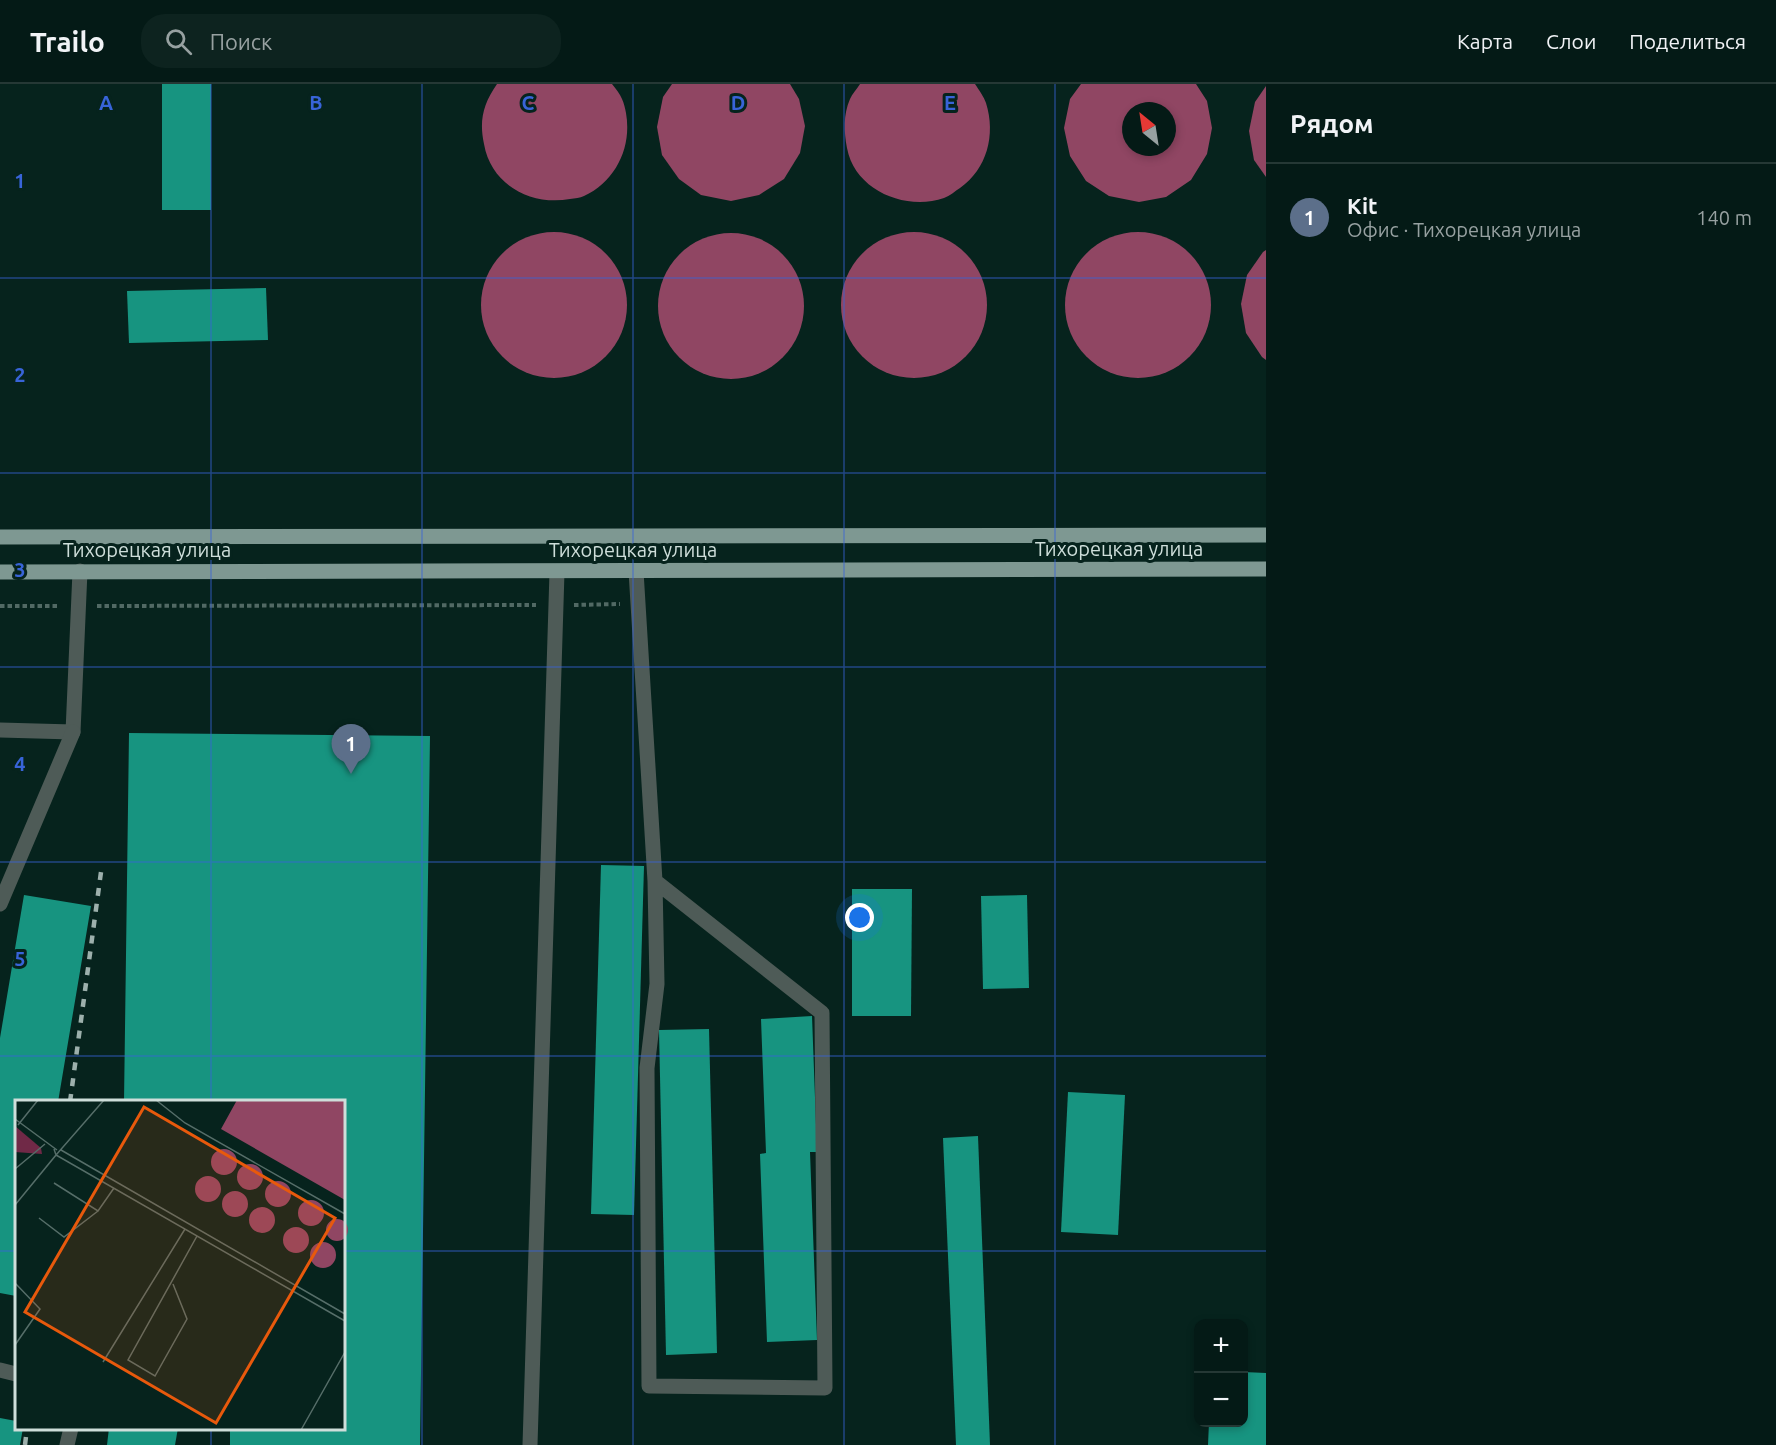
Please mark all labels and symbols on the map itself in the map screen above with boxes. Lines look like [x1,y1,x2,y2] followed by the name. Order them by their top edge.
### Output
[99,91,113,114] text: A
[309,91,323,114] text: B
[522,91,535,114] text: C
[731,91,745,114] text: D
[944,91,956,114] text: E
[1122,102,1176,156] north arrow
[14,169,26,192] text: 1
[14,363,26,386] text: 2
[1035,537,1203,560] street label: Тихорецкая улица
[63,538,231,561] street label: Тихорецкая улица
[549,538,717,561] street label: Тихорецкая улица
[14,558,26,581] text: 3
[332,724,370,774] pin: 1
[14,752,26,775] text: 4
[845,903,874,932] your location
[14,947,26,970] text: 5
[15,1100,345,1430] inset map

